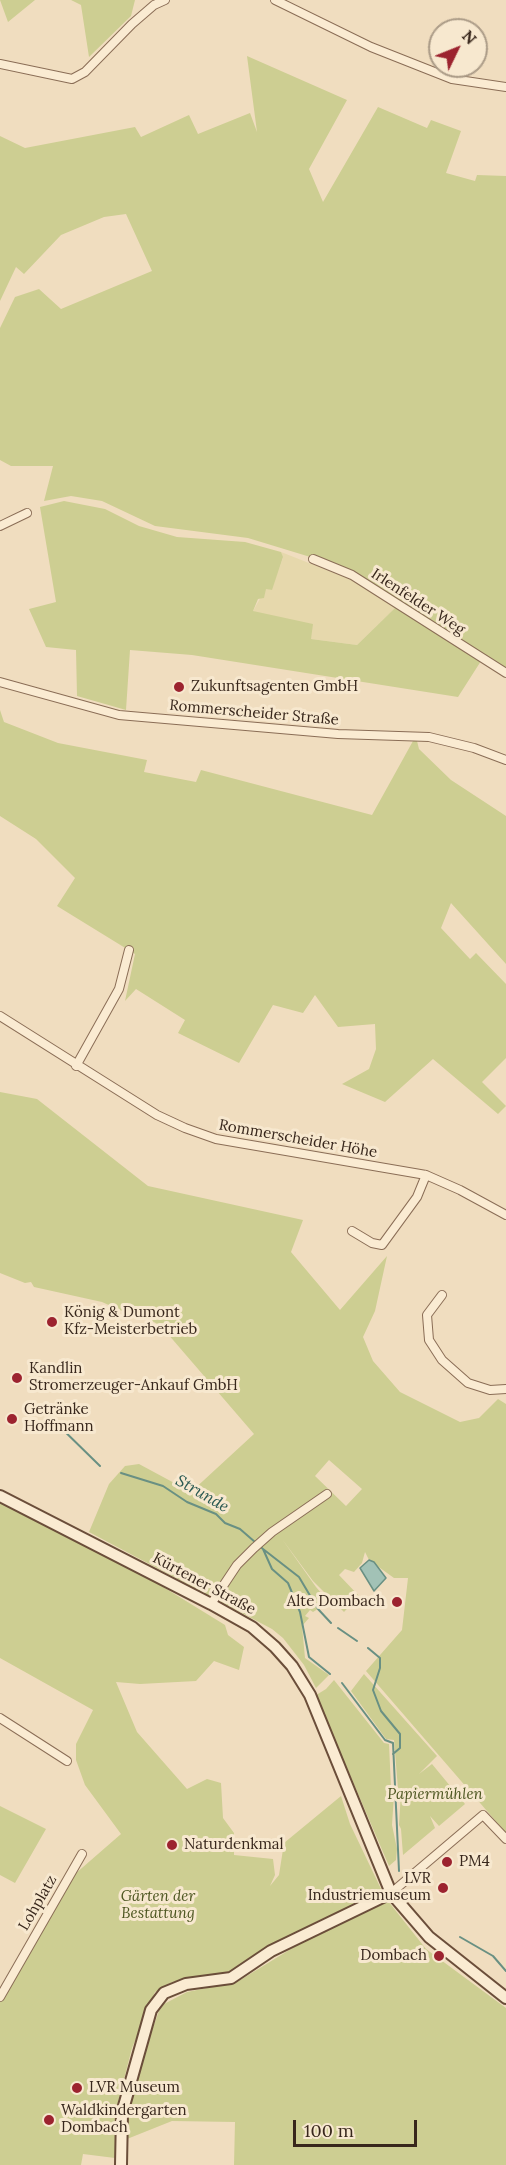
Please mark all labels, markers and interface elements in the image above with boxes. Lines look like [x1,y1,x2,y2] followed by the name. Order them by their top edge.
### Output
[428,18,488,78] north arrow
[458,26,481,48] text: N
[368,565,468,639] street label: Irlenfelder Weg
[191,678,358,696] place label: Zukunftsagenten GmbH
[172,680,186,694] marker: Zukunftsagenten GmbH
[169,697,339,729] street label: Rommerscheider Straße
[217,1116,379,1162] street label: Rommerscheider Höhe
[64,1304,197,1339] place label: König & Dumont Kfz-Meisterbetrieb
[45,1315,59,1329] marker: König & Dumont Kfz-Meisterbetrieb
[29,1360,238,1395] place label: Kandlin Stromerzeuger-Ankauf GmbH
[10,1371,24,1385] marker: Kandlin Stromerzeuger-Ankauf GmbH
[24,1401,94,1436] place label: Getränke Hoffmann
[5,1412,19,1426] marker: Getränke Hoffmann
[172,1471,232,1517] water label: Strunde
[149,1549,259,1619] street label: Kürtener Straße
[287,1593,385,1611] place label: Alte Dombach
[390,1595,404,1609] marker: Alte Dombach
[387,1786,483,1804] park label: Papiermühlen
[184,1836,284,1854] place label: Naturdenkmal
[165,1838,179,1852] marker: Naturdenkmal
[459,1853,490,1871] place label: PM4
[440,1855,454,1869] marker: PM4
[308,1870,431,1905] place label: LVR Industriemuseum
[15,1872,61,1934] street label: Lohplatz
[436,1881,450,1895] marker: LVR Industriemuseum
[121,1888,195,1923] park label: Gärten der Bestattung
[360,1947,427,1965] place label: Dombach
[432,1949,446,1963] marker: Dombach
[89,2079,180,2097] place label: LVR Museum
[70,2081,84,2095] marker: LVR Museum
[61,2102,187,2137] place label: Waldkindergarten Dombach
[296,2108,420,2146] scale bar
[42,2113,56,2127] marker: Waldkindergarten Dombach
[304,2119,354,2142] text: 100 m

